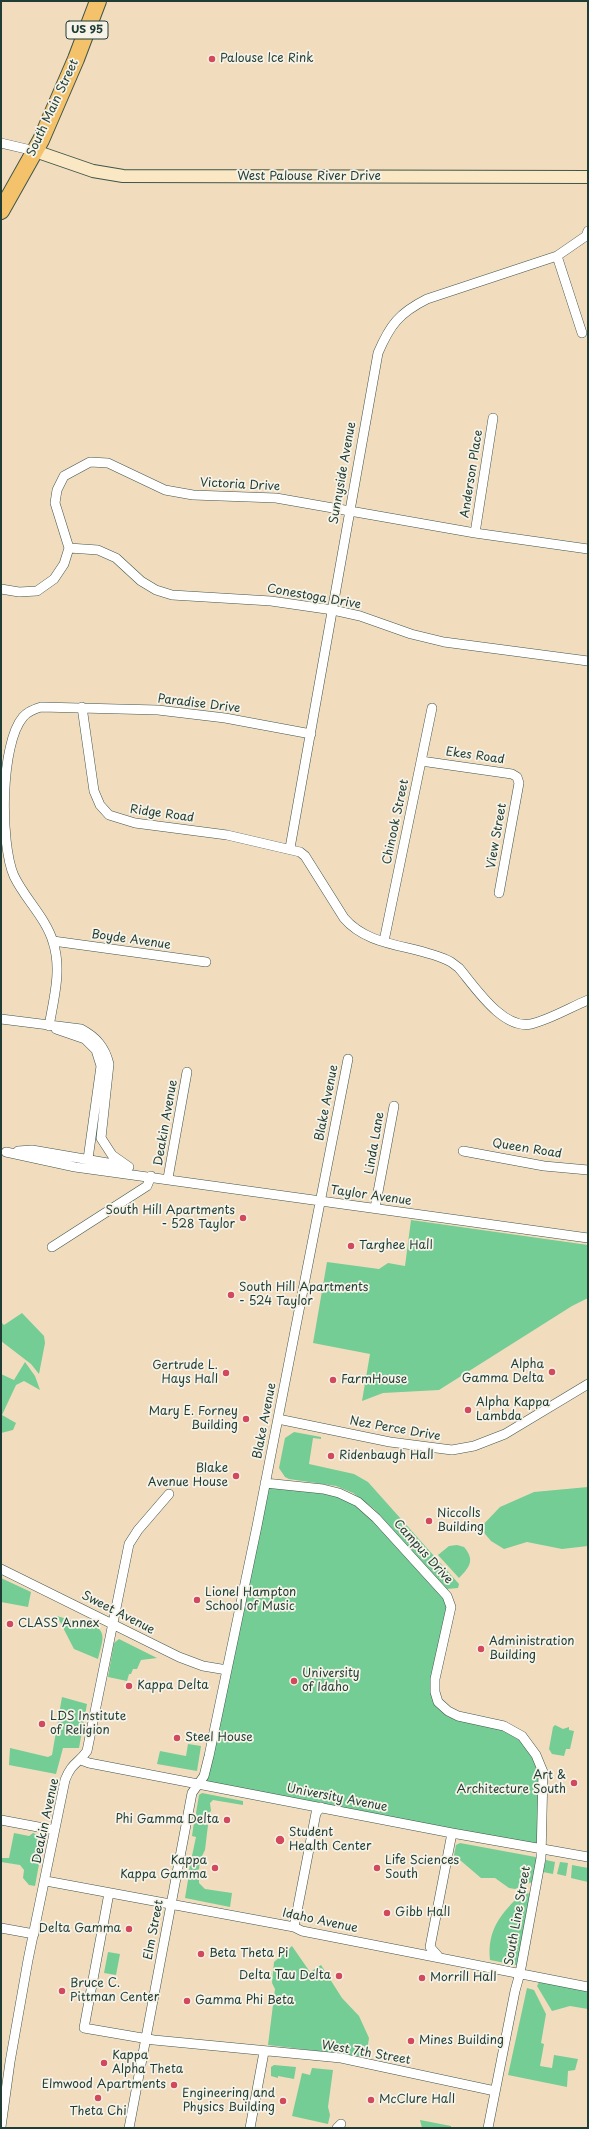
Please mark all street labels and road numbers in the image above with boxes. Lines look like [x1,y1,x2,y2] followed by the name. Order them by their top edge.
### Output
[66,21,108,39] road number: US 95
[24,57,82,159] street label: South Main Street
[237,170,381,184] street label: West Palouse River Drive
[327,421,359,525] street label: Sunnyside Avenue
[458,429,486,519] street label: Anderson Place
[200,476,280,494] street label: Victoria Drive
[266,582,362,612] street label: Conestoga Drive
[157,692,241,716] street label: Paradise Drive
[445,745,505,767] street label: Ekes Road
[380,778,412,866] street label: Chinook Street
[129,802,195,826] street label: Ridge Road
[484,802,510,870] street label: View Street
[90,927,172,953] street label: Boyde Avenue
[313,1064,341,1142] street label: Blake Avenue
[151,1079,181,1167] street label: Deakin Avenue
[362,1111,388,1175] street label: Linda Lane
[491,1136,563,1162] street label: Queen Road
[330,1183,412,1209] street label: Taylor Avenue
[251,1382,279,1460] street label: Blake Avenue
[348,1414,442,1444] street label: Nez Perce Drive
[390,1517,456,1587] street label: Campus Drive
[79,1588,157,1638] street label: Sweet Avenue
[30,1777,62,1865] street label: Deakin Avenue
[285,1781,389,1815] street label: University Avenue
[502,1865,534,1967] street label: South Line Street
[141,1899,167,1961] street label: Elm Street
[281,1906,359,1936] street label: Idaho Avenue
[320,2038,412,2068] street label: West 7th Street

